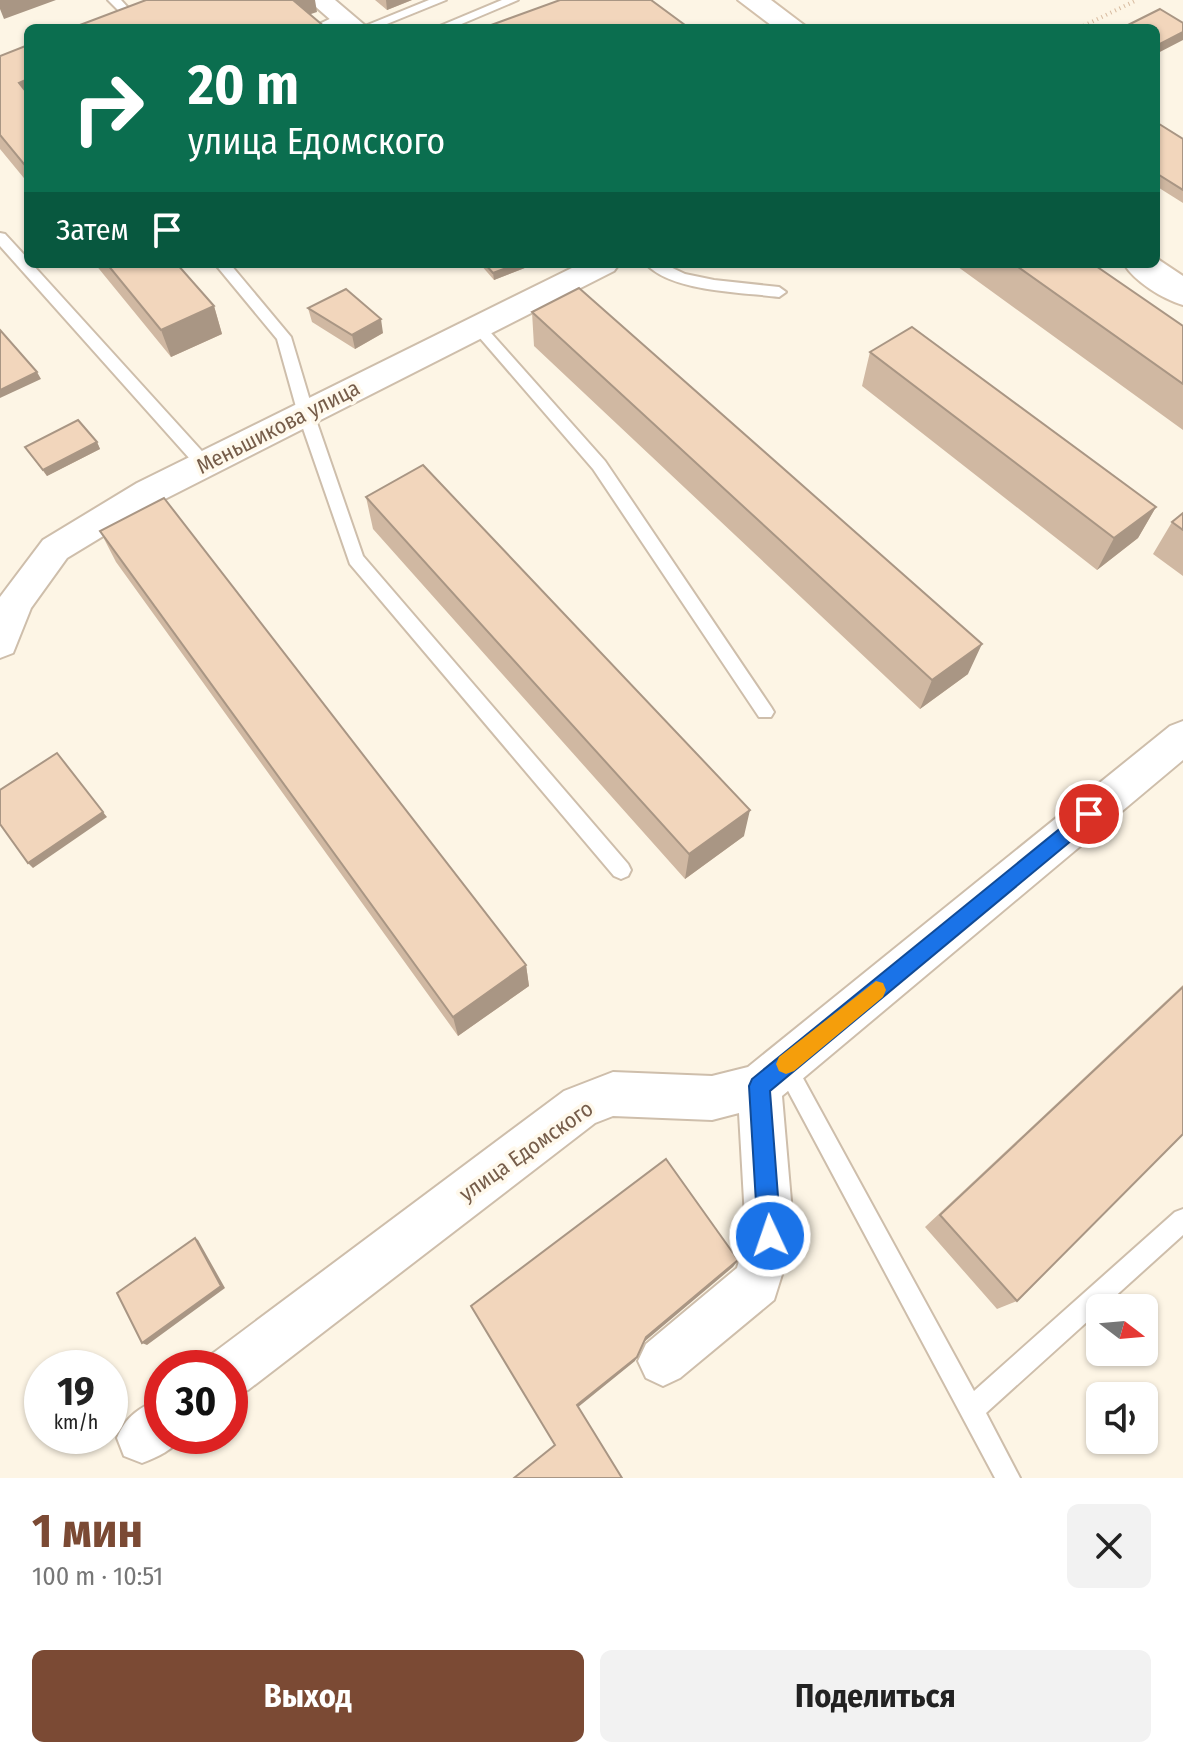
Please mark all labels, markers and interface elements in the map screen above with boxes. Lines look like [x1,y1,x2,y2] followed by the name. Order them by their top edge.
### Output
[188,52,299,119] text: 20 m
[56,56,160,160] icon: right
[188,120,445,164] text: улица Едомского
[145,208,189,252] icon: arrive
[56,212,129,248] text: Затем
[192,374,364,480] street label: Меньшикова улица
[1055,780,1123,848] pin
[1067,792,1111,836] icon: arrive
[454,1095,598,1207] street label: улица Едомского
[728,1194,812,1278] position arrow
[1086,1294,1158,1366] north arrow
[1086,1294,1158,1454] map controls
[144,1350,248,1454] speed limit sign: 30
[57,1368,95,1416] text: 19
[1086,1382,1158,1454] button: sound
[54,1410,98,1434] text: km/h
[32,1502,143,1560] text: 1 мин
[1067,1504,1151,1588] button: close
[32,1561,163,1592] text: 100 m · 10:51
[32,1650,584,1742] button: Выход
[600,1650,1151,1742] button: Поделиться

